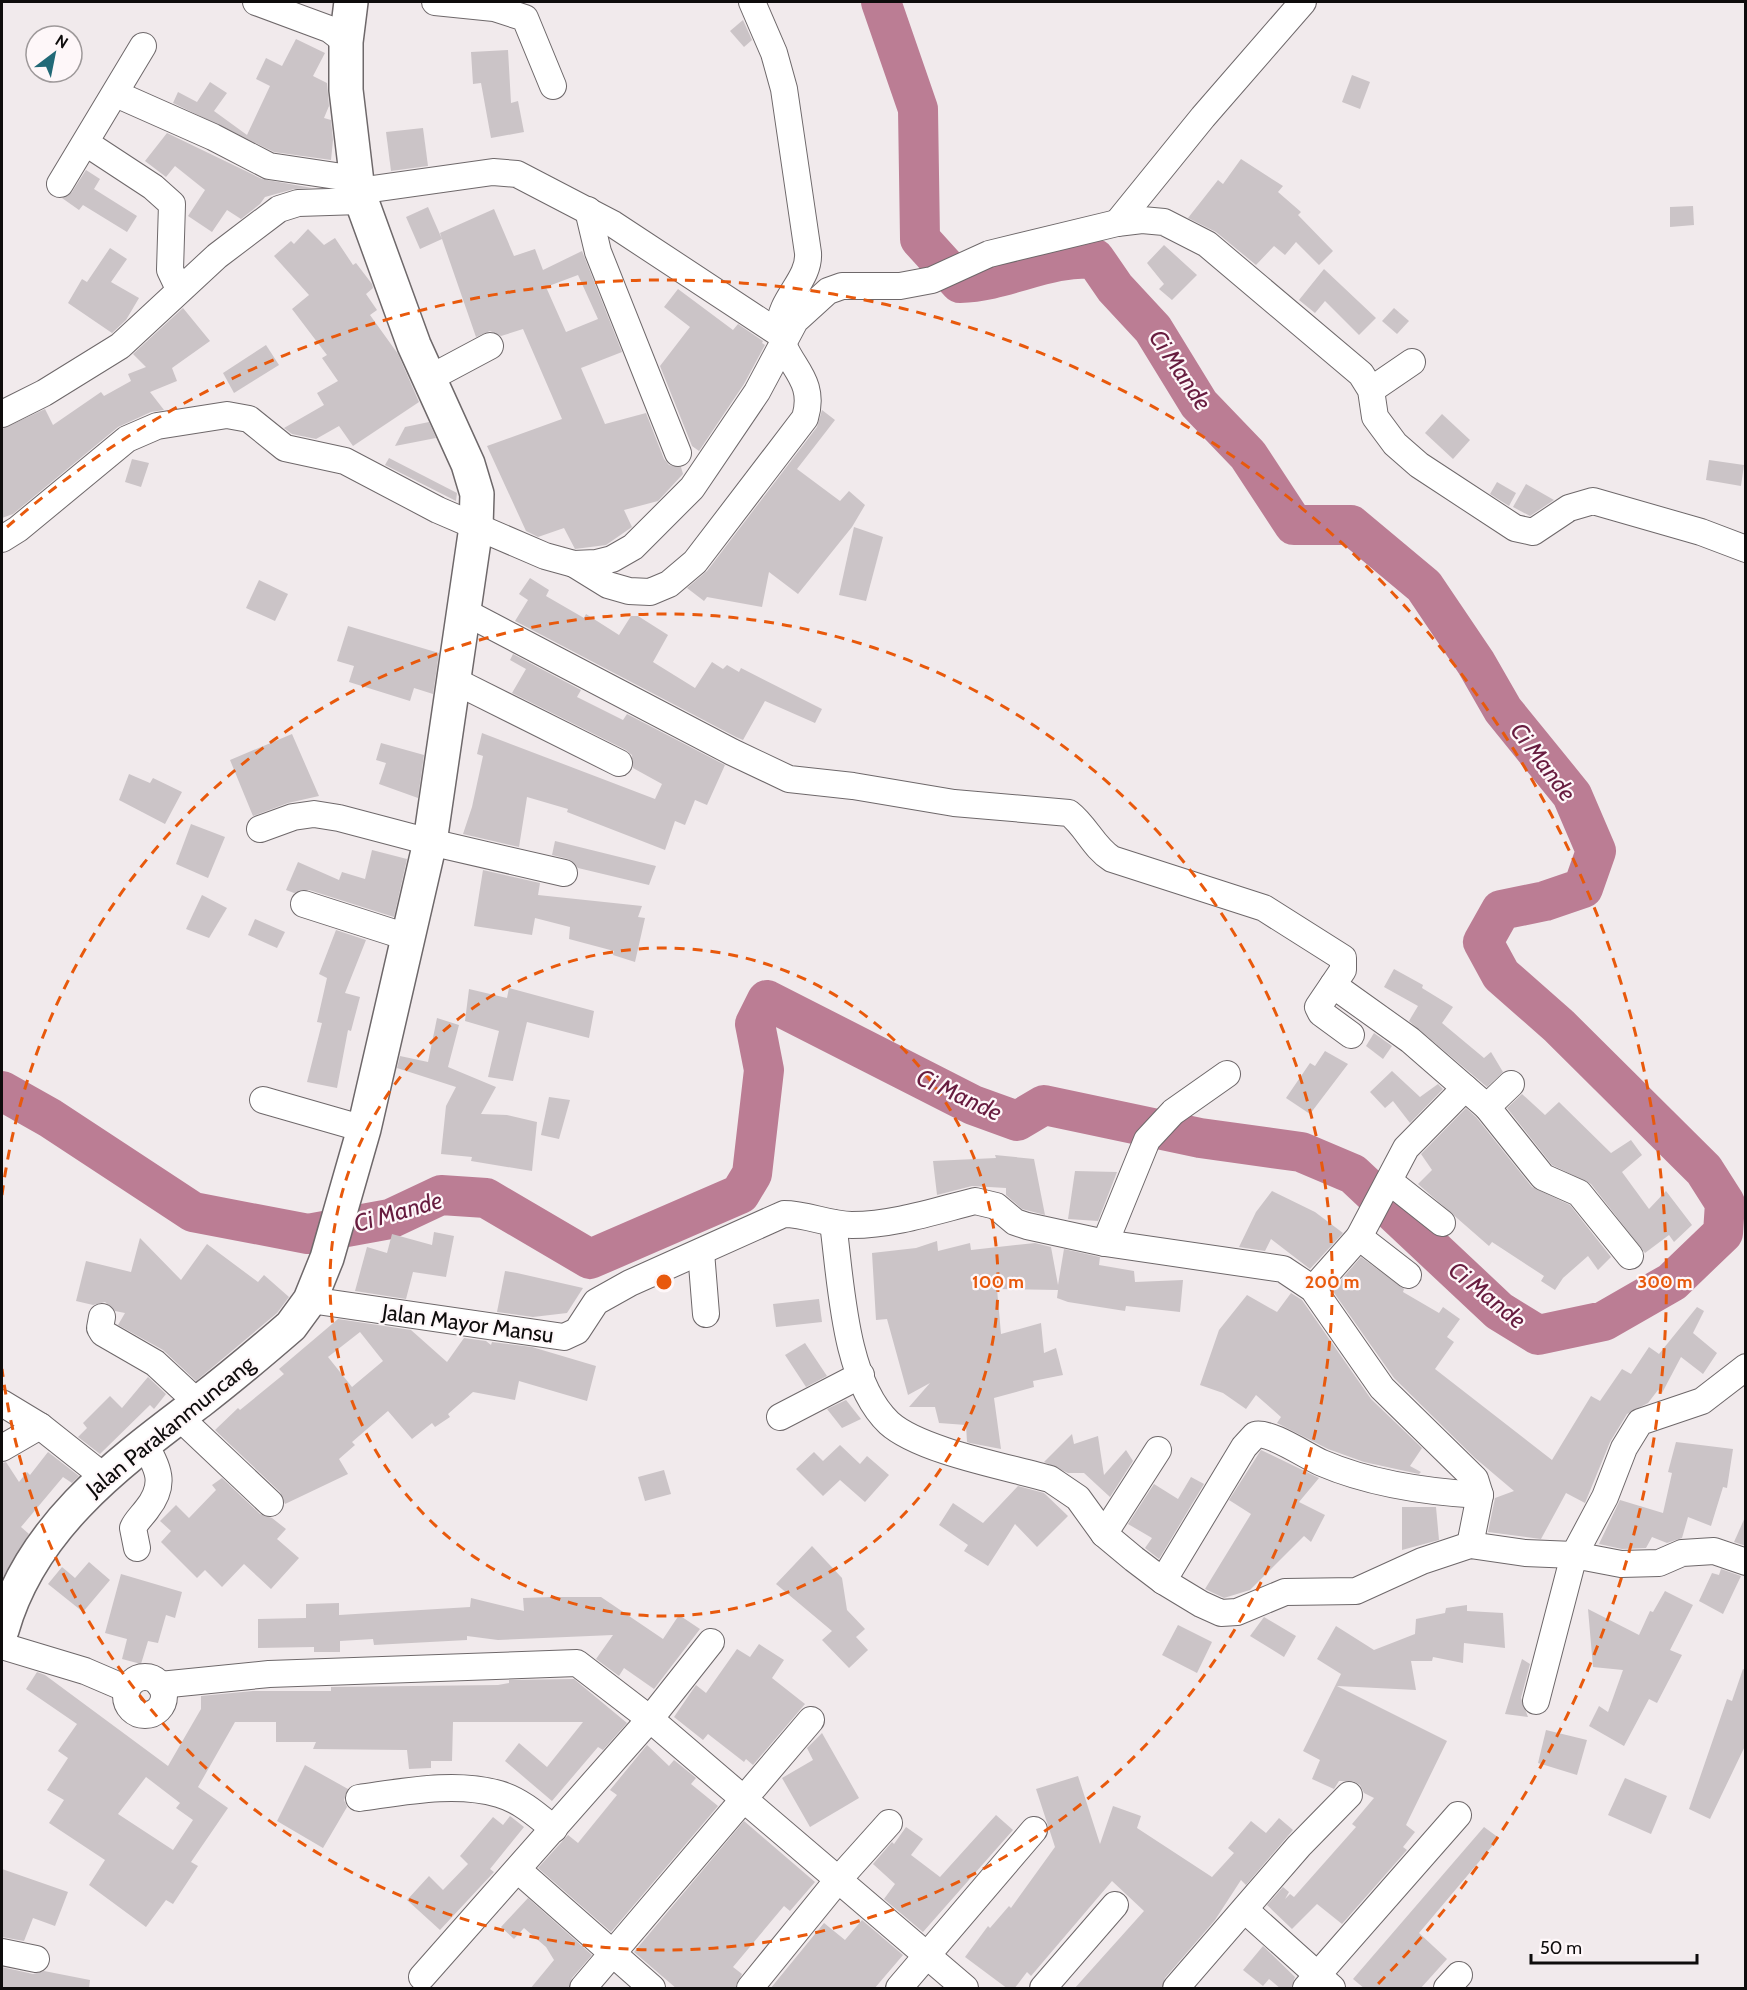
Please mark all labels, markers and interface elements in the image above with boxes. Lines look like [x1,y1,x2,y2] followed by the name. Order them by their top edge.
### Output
[24,24,84,84] north arrow
[52,31,72,53] text: N
[1143,324,1218,415] water label: Ci Mande
[1504,717,1582,807] water label: Ci Mande
[912,1062,1006,1127] water label: Ci Mande
[350,1185,446,1238] water label: Ci Mande
[1443,1255,1532,1334] water label: Ci Mande
[972,1271,1024,1293] text: 100 m
[1305,1271,1359,1293] text: 200 m
[1638,1271,1692,1293] text: 300 m
[654,1272,674,1292] centre of rings
[379,1298,555,1349] street label: Jalan Mayor Mansu
[80,1350,261,1503] street label: Jalan Parakanmuncang
[1531,1927,1698,1965] scale bar
[1540,1937,1582,1959] text: 50 m

